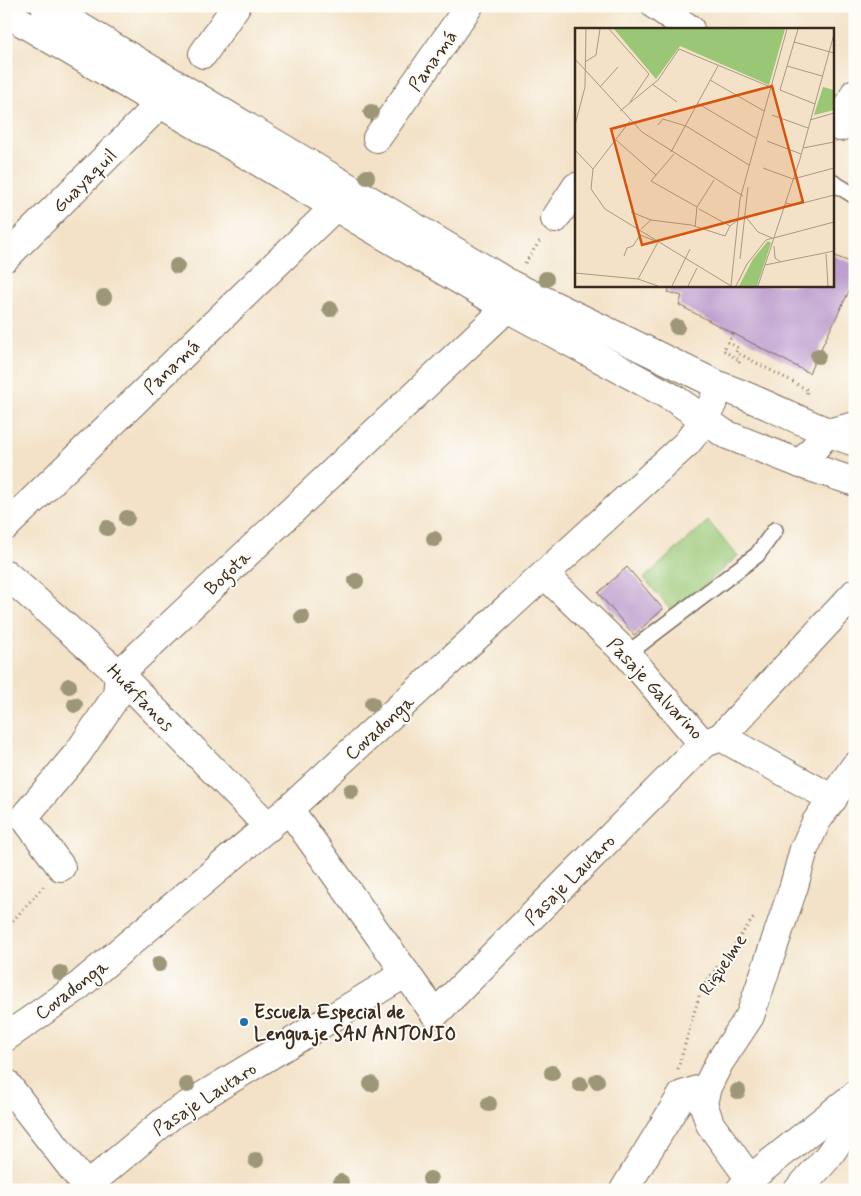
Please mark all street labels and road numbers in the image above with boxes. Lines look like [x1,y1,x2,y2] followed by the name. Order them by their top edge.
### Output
[403,25,463,97] street label: Panamá
[48,144,123,219] street label: Guayaquil
[138,334,206,400] street label: Panamá
[199,545,259,603] street label: Bogota
[600,633,709,746] street label: Pasaje Galvarino
[101,659,180,738] street label: Huérfanos
[340,690,422,768] street label: Covadonga
[519,829,622,932] street label: Pasaje Lautaro
[693,929,753,1001] street label: Riquelme
[30,954,115,1028] street label: Covadonga
[148,1056,262,1143] street label: Pasaje Lautaro

